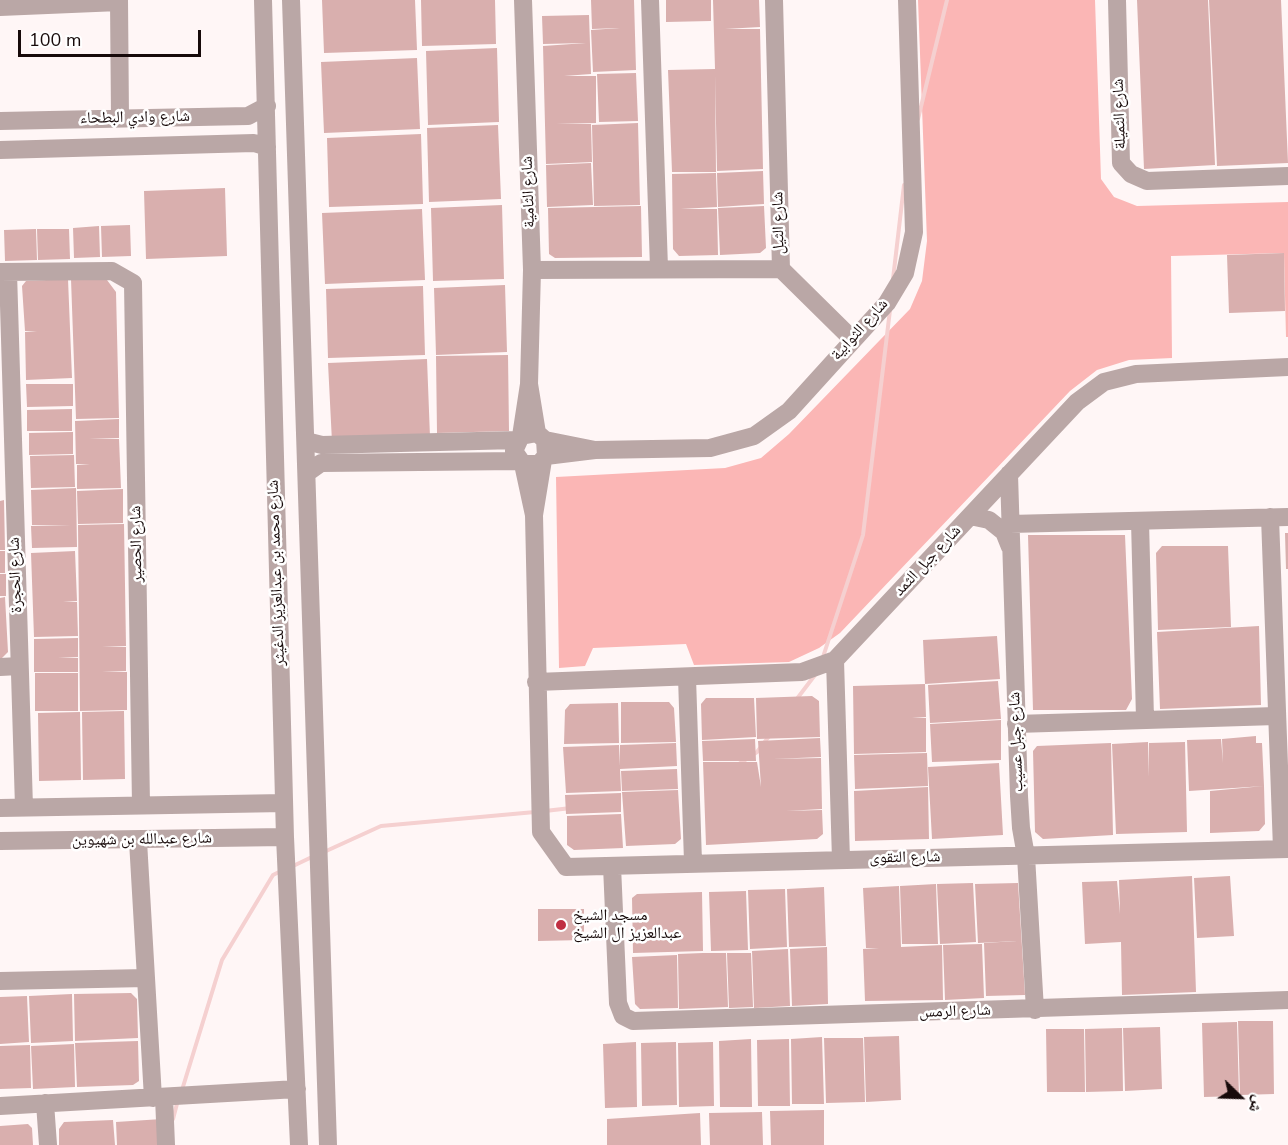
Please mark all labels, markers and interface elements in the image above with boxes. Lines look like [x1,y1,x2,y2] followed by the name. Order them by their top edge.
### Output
[21,18,204,56] scale bar
[29,28,81,52] text: 100 m
[1109,78,1131,150] street label: شارع الثميلة
[80,107,190,129] street label: شارع وادي البطحاء
[518,156,540,228] street label: شارع الثامية
[769,191,789,255] street label: شارع الثيل
[827,295,893,365] street label: شارع الثوابية
[264,480,290,666] street label: شارع محمد بن عبدالعزيز الدغيثر
[127,505,147,583] street label: شارع الحصير
[890,522,966,600] street label: شارع جبل الثمد
[5,537,27,613] street label: شارع الحجرة
[1006,691,1028,793] street label: شارع جبل عسيب
[72,829,212,851] street label: شارع عبدالله بن شهيوين
[869,848,941,868] street label: شارع التقوى
[573,906,681,944] place label: مسجد الشيخ عبدالعزيز ال الشيخ
[554,918,568,932] marker: مسجد الشيخ عبدالعزيز ال الشيخ
[919,1001,991,1023] street label: شارع الرمس
[1210,1067,1270,1127] north arrow
[1243,1092,1270,1116] text: ش

